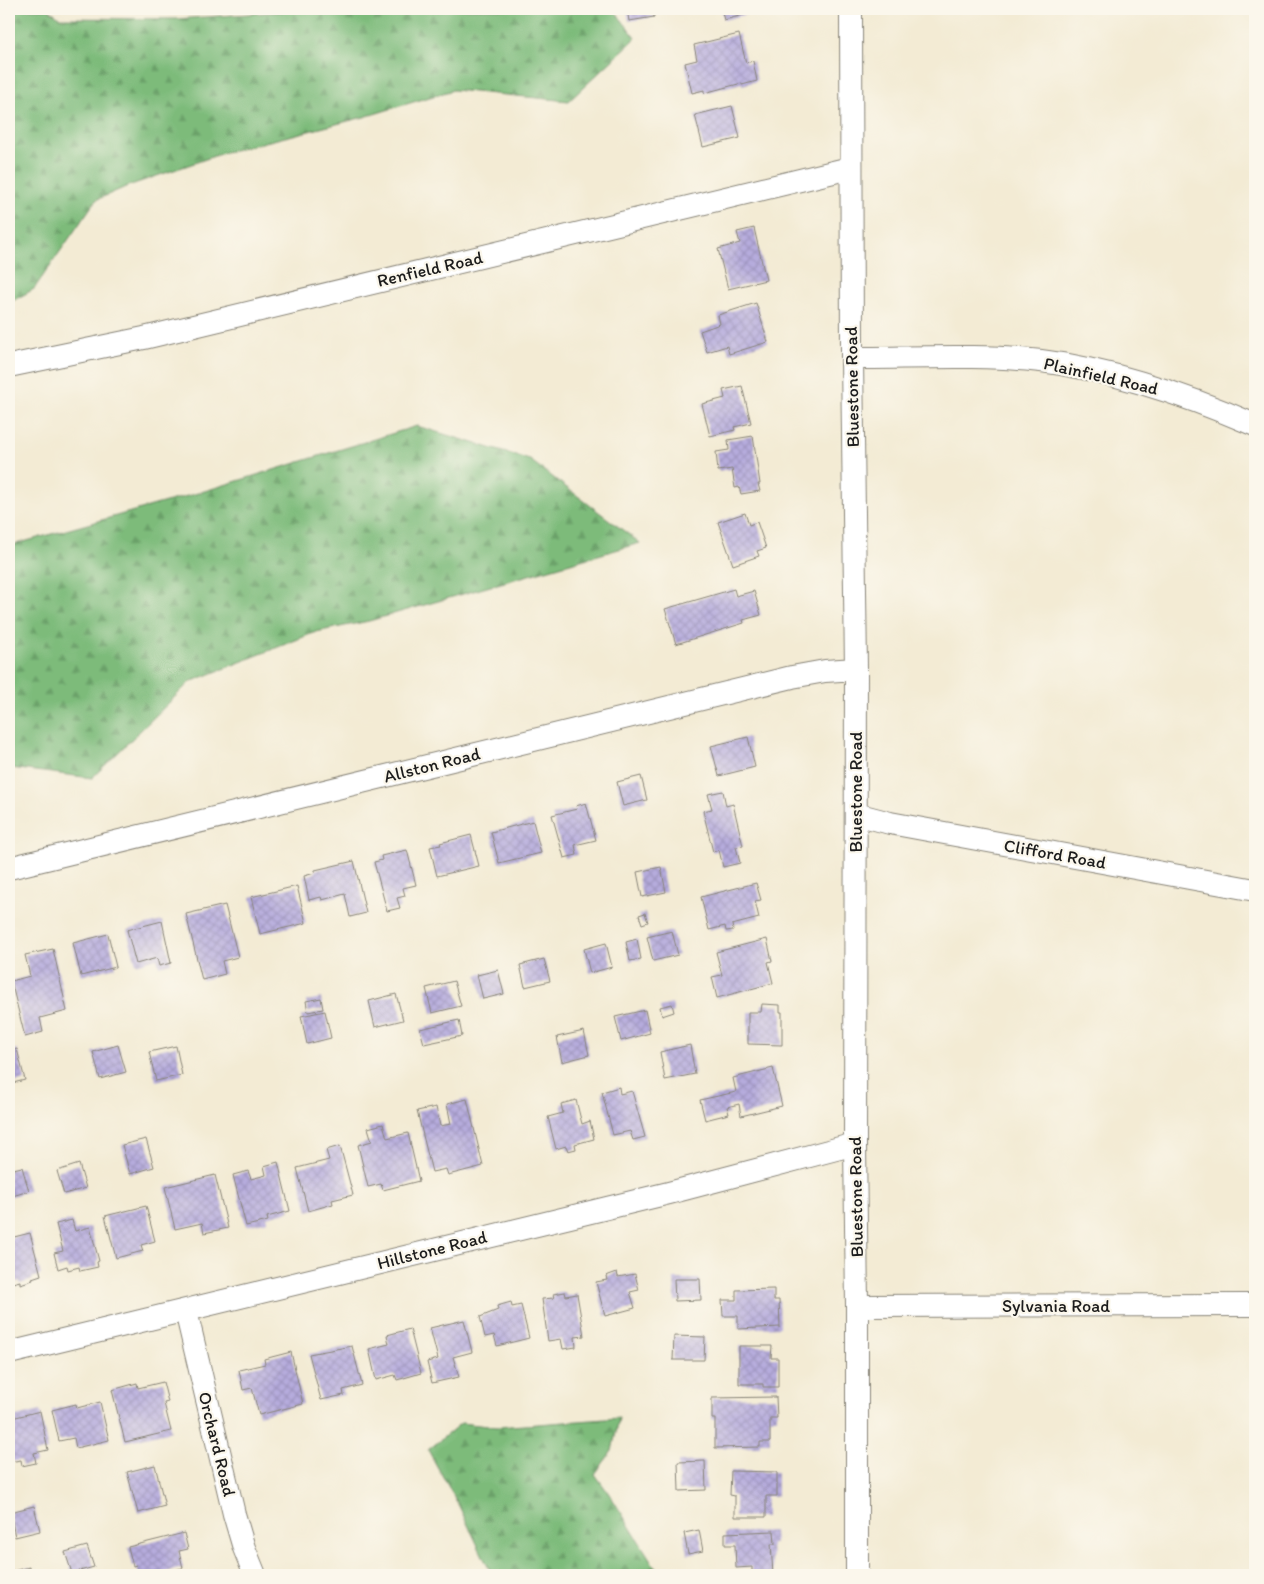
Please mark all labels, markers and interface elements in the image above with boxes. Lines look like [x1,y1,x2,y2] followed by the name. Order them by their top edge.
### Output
[375,246,485,292] street label: Renfield Road
[840,326,864,448] street label: Bluestone Road
[1042,352,1161,400] street label: Plainfield Road
[845,731,867,852] street label: Bluestone Road
[382,742,483,788] street label: Allston Road
[1002,834,1108,874] street label: Clifford Road
[844,1136,868,1258] street label: Bluestone Road
[375,1226,489,1274] street label: Hillstone Road
[1002,1295,1110,1317] street label: Sylvania Road
[193,1389,241,1499] street label: Orchard Road

